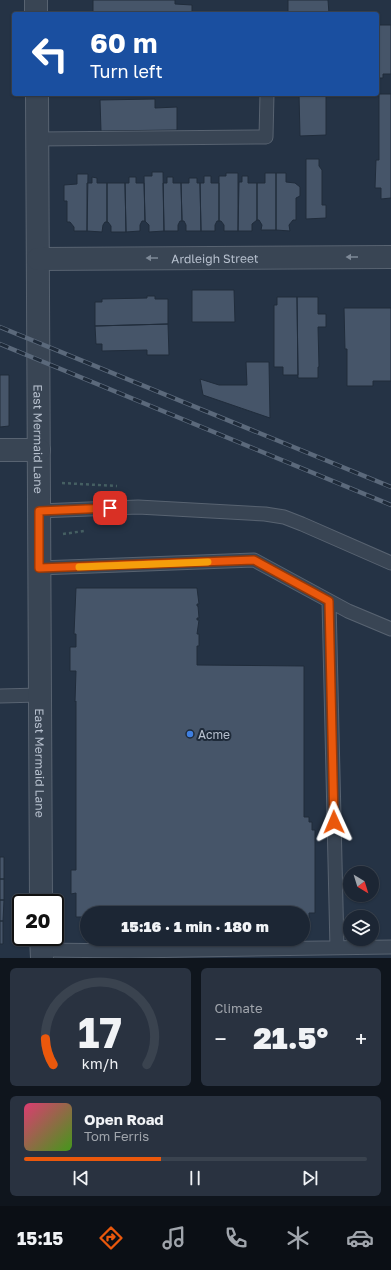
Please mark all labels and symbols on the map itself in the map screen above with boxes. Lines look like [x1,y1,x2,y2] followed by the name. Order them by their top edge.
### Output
[171,250,259,266] street label: Ardleigh Street
[345,254,358,260] one-way arrow
[145,255,158,261] one-way arrow
[31,384,46,494] street label: East Mermaid Lane
[93,491,127,525] pin
[33,708,48,818] street label: East Mermaid Lane
[198,727,230,742] place label: Acme
[185,729,195,739] marker: Acme
[313,801,355,843] position arrow
[343,866,379,902] north arrow
[12,894,64,946] speed limit sign: 20

